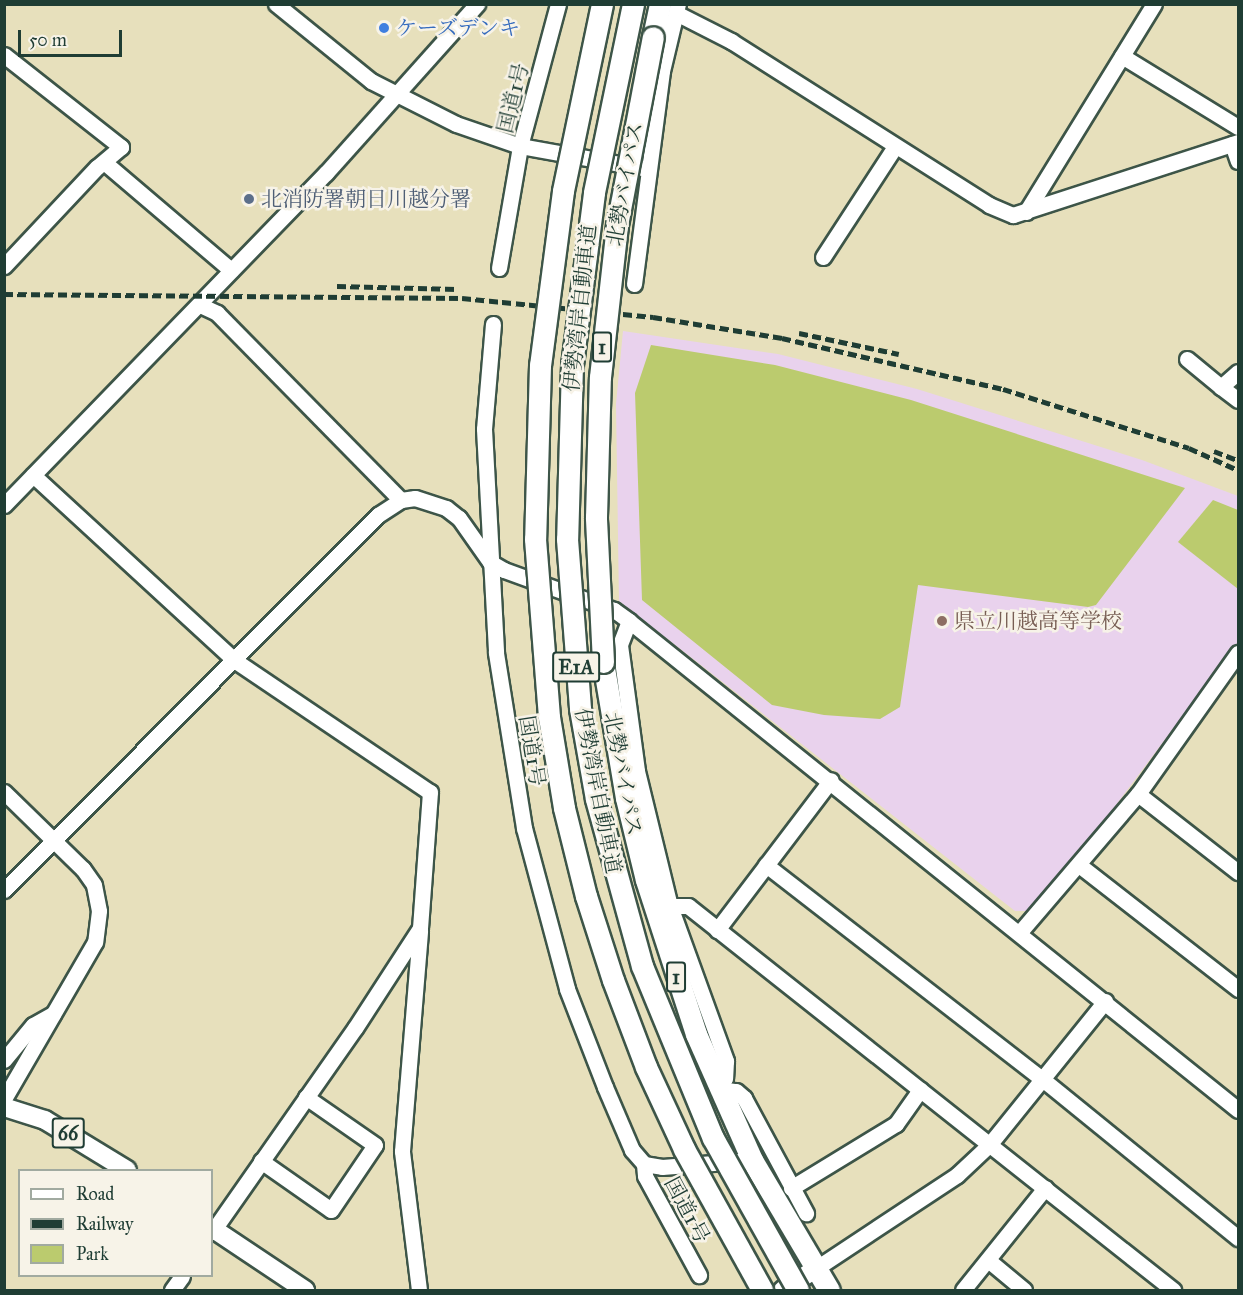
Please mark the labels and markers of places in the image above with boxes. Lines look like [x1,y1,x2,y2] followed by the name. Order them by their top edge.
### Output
[396,15,522,41] place label: ケーズデンキ
[377,21,391,35] marker: ケーズデンキ
[261,186,471,212] place label: 北消防署朝日川越分署
[242,192,256,206] marker: 北消防署朝日川越分署
[954,608,1122,634] place label: 県立川越高等学校
[935,614,949,628] marker: 県立川越高等学校

